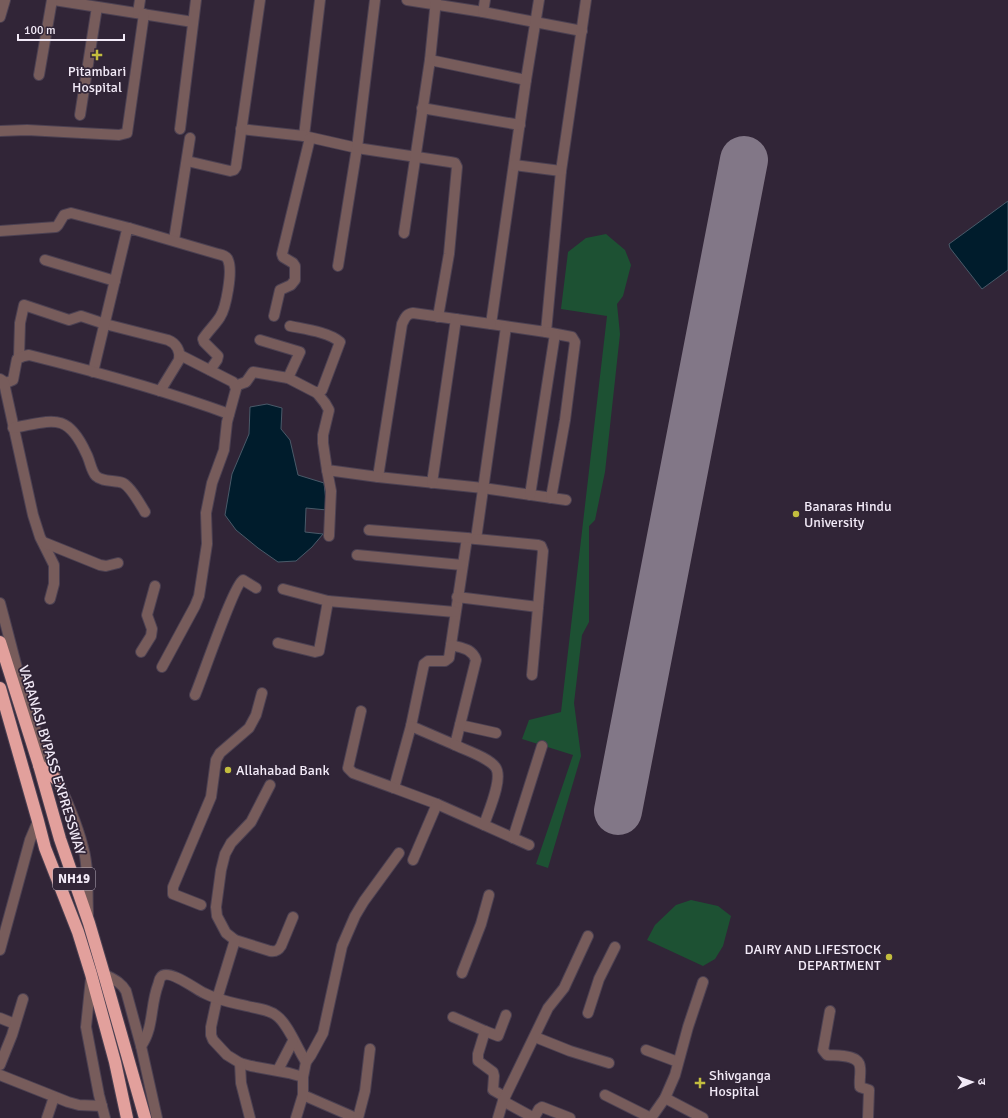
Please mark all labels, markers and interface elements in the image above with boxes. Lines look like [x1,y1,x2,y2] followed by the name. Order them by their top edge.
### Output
[18,16,124,42] scale bar
[24,23,56,38] text: 100 m
[91,49,103,61] marker: Pitambari Hospital
[68,63,126,96] place label: Pitambari Hospital
[804,498,892,531] place label: Banaras Hindu University
[791,509,801,519] marker: Banaras Hindu University
[15,663,89,857] street label: VARANASI BYPASS EXPRESSWAY
[236,762,330,779] place label: Allahabad Bank
[223,765,233,775] marker: Allahabad Bank
[53,868,95,890] road number: NH19
[745,941,882,974] place label: DAIRY AND LIFESTOCK DEPARTMENT
[884,952,894,962] marker: DAIRY AND LIFESTOCK DEPARTMENT
[952,1062,992,1102] north arrow
[709,1067,771,1100] place label: Shivganga Hospital
[694,1077,706,1089] marker: Shivganga Hospital
[975,1078,988,1086] text: उ

